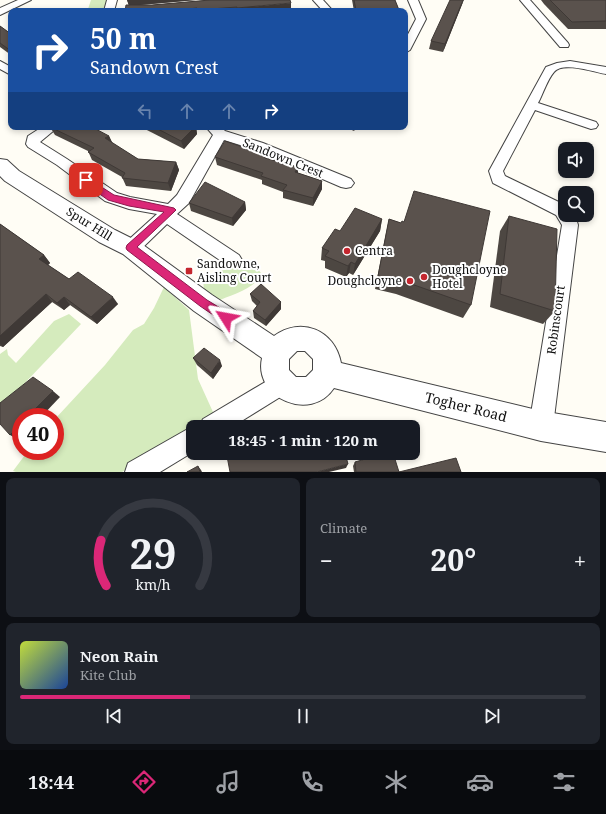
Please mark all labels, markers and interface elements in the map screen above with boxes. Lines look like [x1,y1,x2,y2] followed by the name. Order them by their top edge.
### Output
[90,19,157,57] text: 50 m
[24,24,76,76] icon: right
[90,55,218,79] text: Sandown Crest
[134,100,156,122] icon: left
[176,100,198,122] icon: ahead
[218,100,240,122] icon: ahead
[260,100,282,122] icon: right
[240,134,326,181] street label: Sandown Crest
[558,142,594,222] map controls
[558,142,594,178] button: sound
[69,163,103,197] pin
[75,169,97,191] icon: arrive
[558,186,594,222] button: search
[63,203,116,244] street label: Spur Hill
[355,242,393,259] place label: Centra
[342,246,352,256] marker: Centra
[197,255,271,286] place label: Sandowne, Aisling Court
[432,261,507,292] place label: Doughcloyne Hotel
[184,266,194,276] marker: Sandowne, Aisling Court
[327,272,402,289] place label: Doughcloyne
[419,272,429,282] marker: Doughcloyne Hotel
[405,276,415,286] marker: Doughcloyne
[542,284,569,356] street label: Robinscourt
[205,297,247,339] position arrow
[423,387,509,426] street label: Togher Road
[12,408,64,460] speed limit sign: 40
[228,430,378,450] text: 18:45 · 1 min · 120 m
[320,519,367,537] text: Climate
[129,524,177,580] text: 29
[430,539,476,580] text: 20°
[320,545,333,575] text: −
[574,545,586,575] text: +
[135,574,171,593] text: km/h
[80,646,158,666] text: Neon Rain
[80,666,136,684] text: Kite Club
[103,705,125,727] icon: previous
[292,705,314,727] icon: pause
[481,705,503,727] icon: next
[130,768,158,796] icon: directions
[214,768,242,796] icon: music
[298,768,326,796] icon: phone
[382,768,410,796] icon: climate
[466,768,494,796] icon: car
[550,768,578,796] icon: filters
[28,770,74,794] text: 18:44

